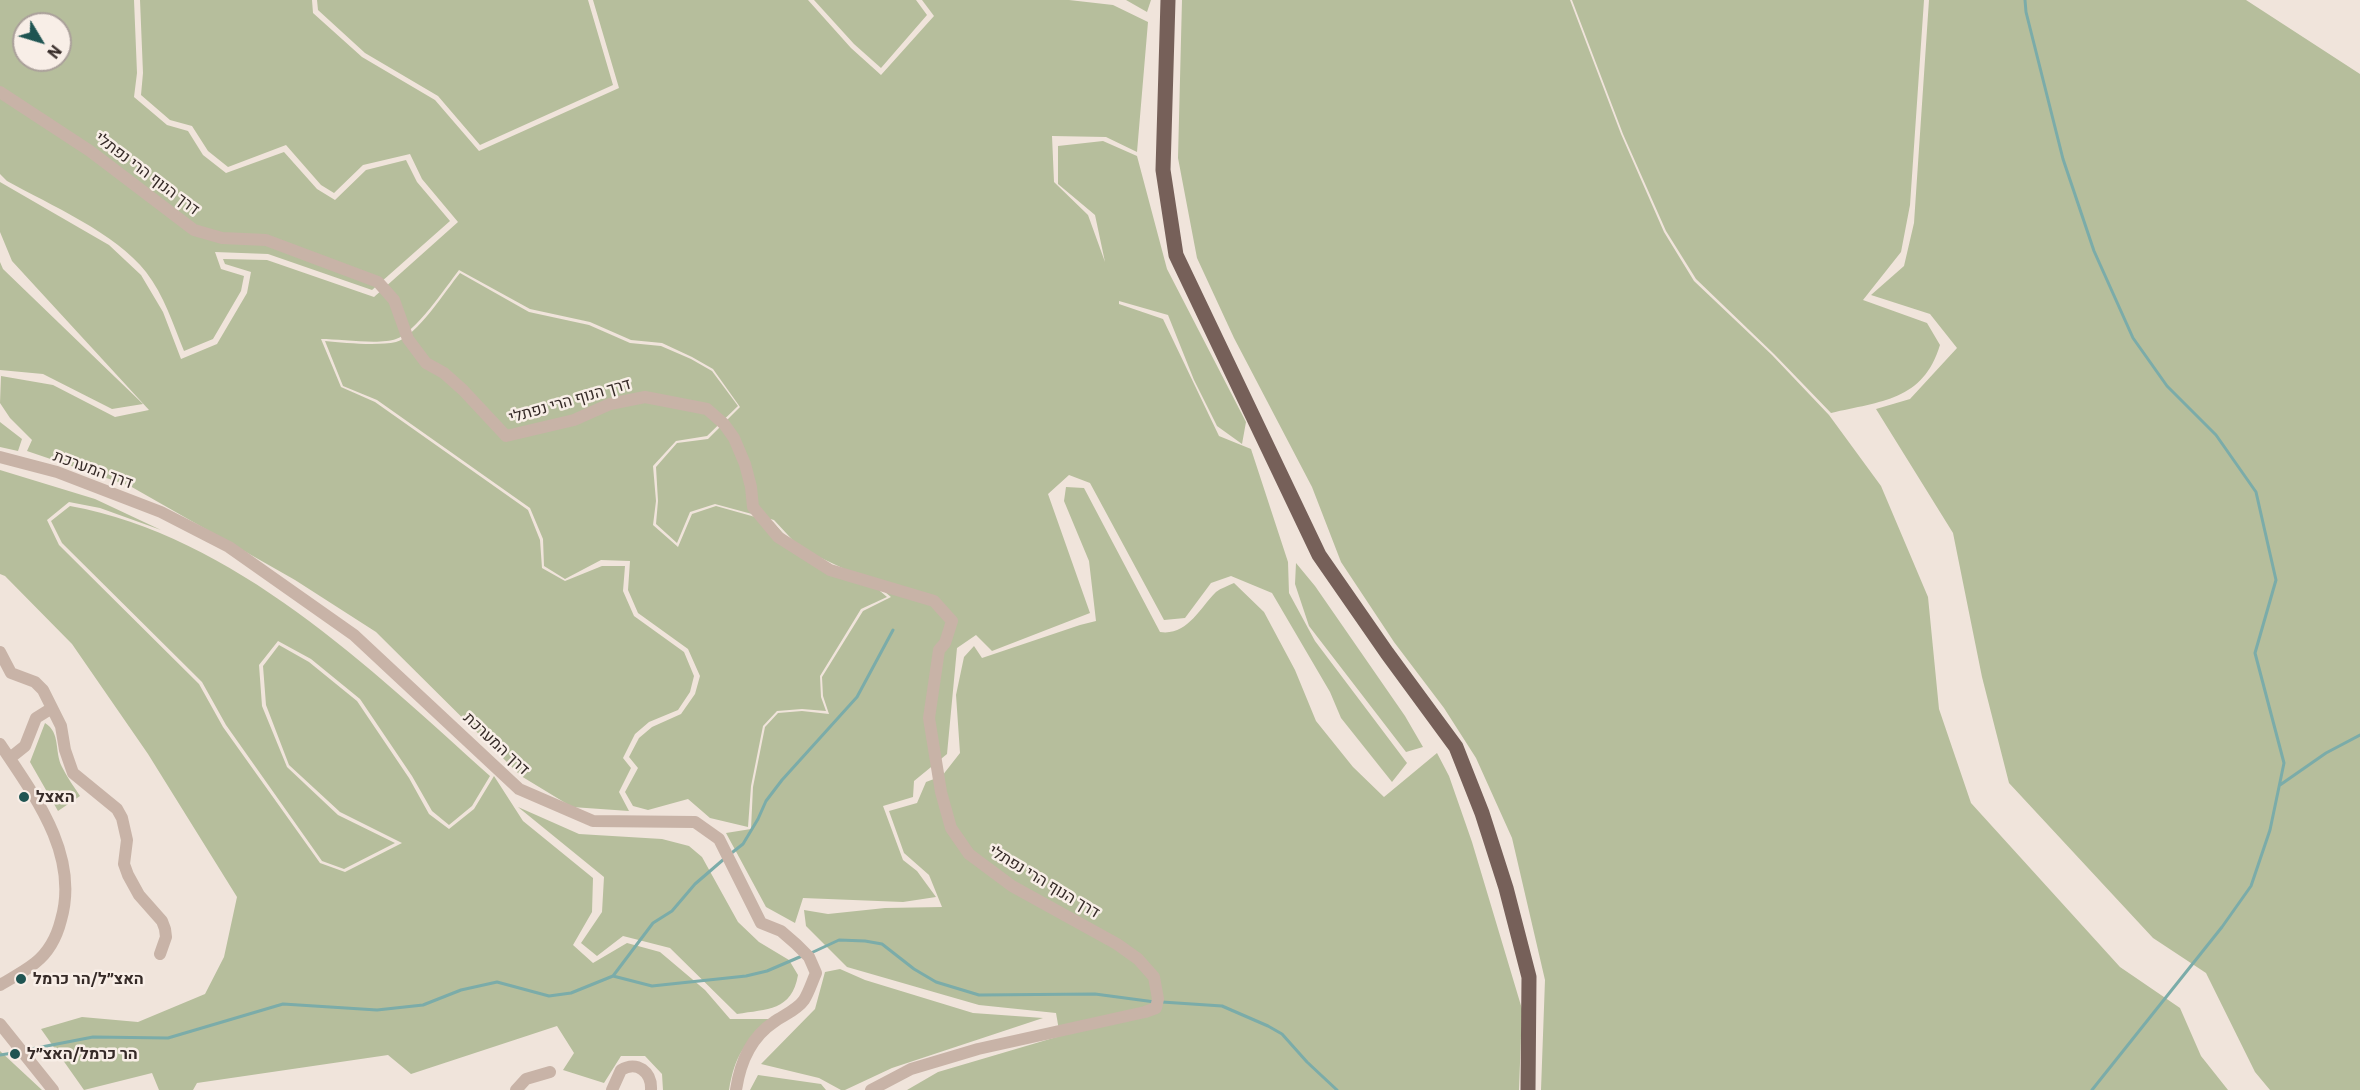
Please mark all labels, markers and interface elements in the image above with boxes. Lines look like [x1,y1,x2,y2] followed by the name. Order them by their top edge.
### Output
[12,12,72,72] north arrow
[43,41,66,63] text: N
[91,128,203,220] street label: דרך הנוף הרי נפתלי
[507,374,633,428] street label: דרך הנוף הרי נפתלי
[51,447,135,493] street label: דרך המערכת
[459,709,533,779] street label: דרך המערכת
[36,787,75,807] place label: האצל
[17,790,31,804] marker: האצל
[985,841,1103,923] street label: דרך הנוף הרי נפתלי
[33,969,144,989] place label: האצ״ל/הר כרמל
[14,972,28,986] marker: האצ״ל/הר כרמל
[27,1044,138,1064] place label: הר כרמל/האצ״ל
[8,1047,22,1061] marker: הר כרמל/האצ״ל

